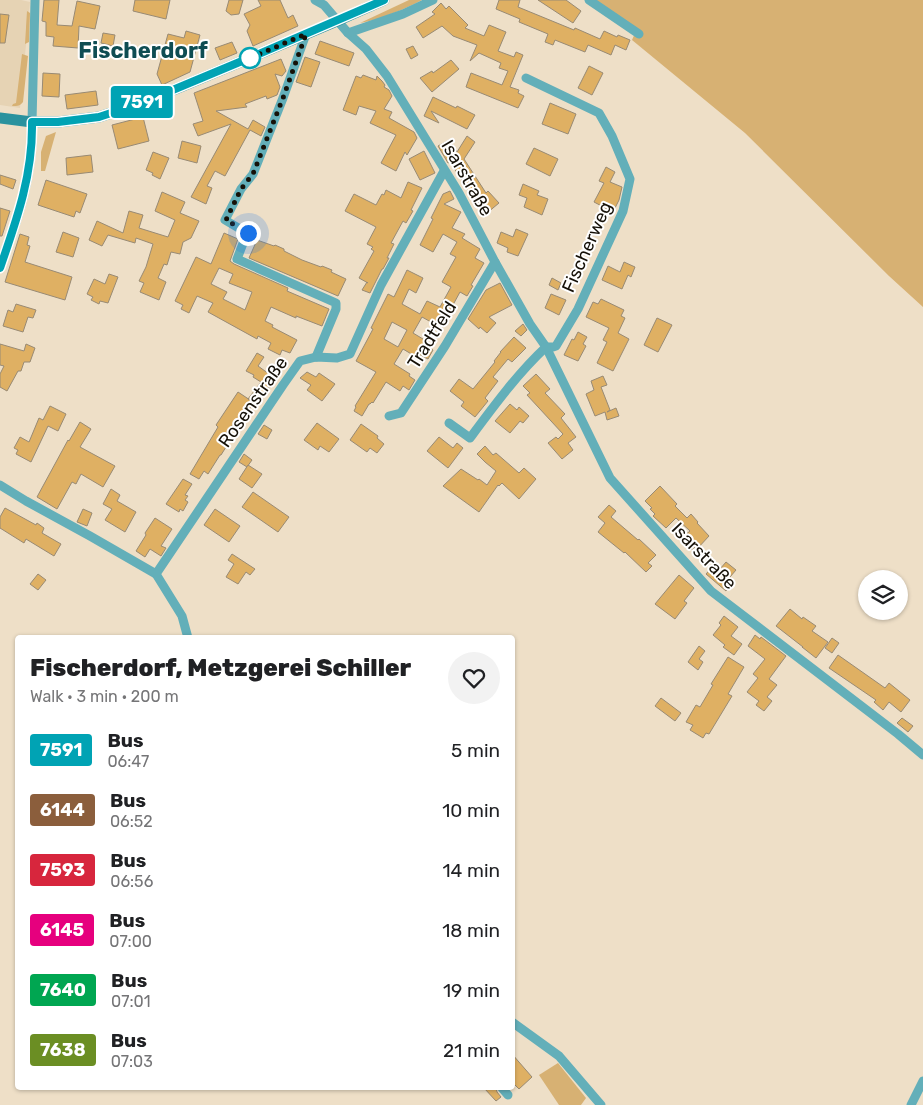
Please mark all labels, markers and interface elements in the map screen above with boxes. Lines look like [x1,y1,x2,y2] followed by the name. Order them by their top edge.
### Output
[78,37,208,64] district label: Fischerdorf
[239,47,261,69] unlabelled marker
[107,86,177,118] line badge: 7591
[121,91,163,113] text: 7591
[436,136,498,220] street label: Isarstraße
[557,198,617,296] street label: Fischerweg
[236,221,261,246] your location
[403,297,461,373] street label: Tradtfeld
[214,352,292,452] street label: Rosenstraße
[667,518,741,594] street label: Isarstraße
[858,570,908,620] map controls
[858,570,908,620] button: layers
[448,652,500,704] button: heart
[30,654,411,682] text: Fischerdorf, Metzgerei Schiller
[30,687,179,706] text: Walk · 3 min · 200 m
[107,729,144,752] text: Bus
[40,739,82,761] text: 7591
[451,739,500,762] text: 5 min
[107,752,149,771] text: 06:47
[110,789,146,812] text: Bus
[40,799,85,821] text: 6144
[442,799,500,822] text: 10 min
[110,812,153,831] text: 06:52
[110,849,146,872] text: Bus
[40,859,85,881] text: 7593
[442,859,500,882] text: 14 min
[110,872,153,891] text: 06:56
[109,909,145,932] text: Bus
[40,919,84,941] text: 6145
[442,919,500,942] text: 18 min
[109,932,152,951] text: 07:00
[111,969,147,992] text: Bus
[40,979,86,1001] text: 7640
[443,979,500,1002] text: 19 min
[111,992,151,1011] text: 07:01
[111,1029,147,1052] text: Bus
[40,1039,86,1061] text: 7638
[443,1039,500,1062] text: 21 min
[111,1052,153,1071] text: 07:03

